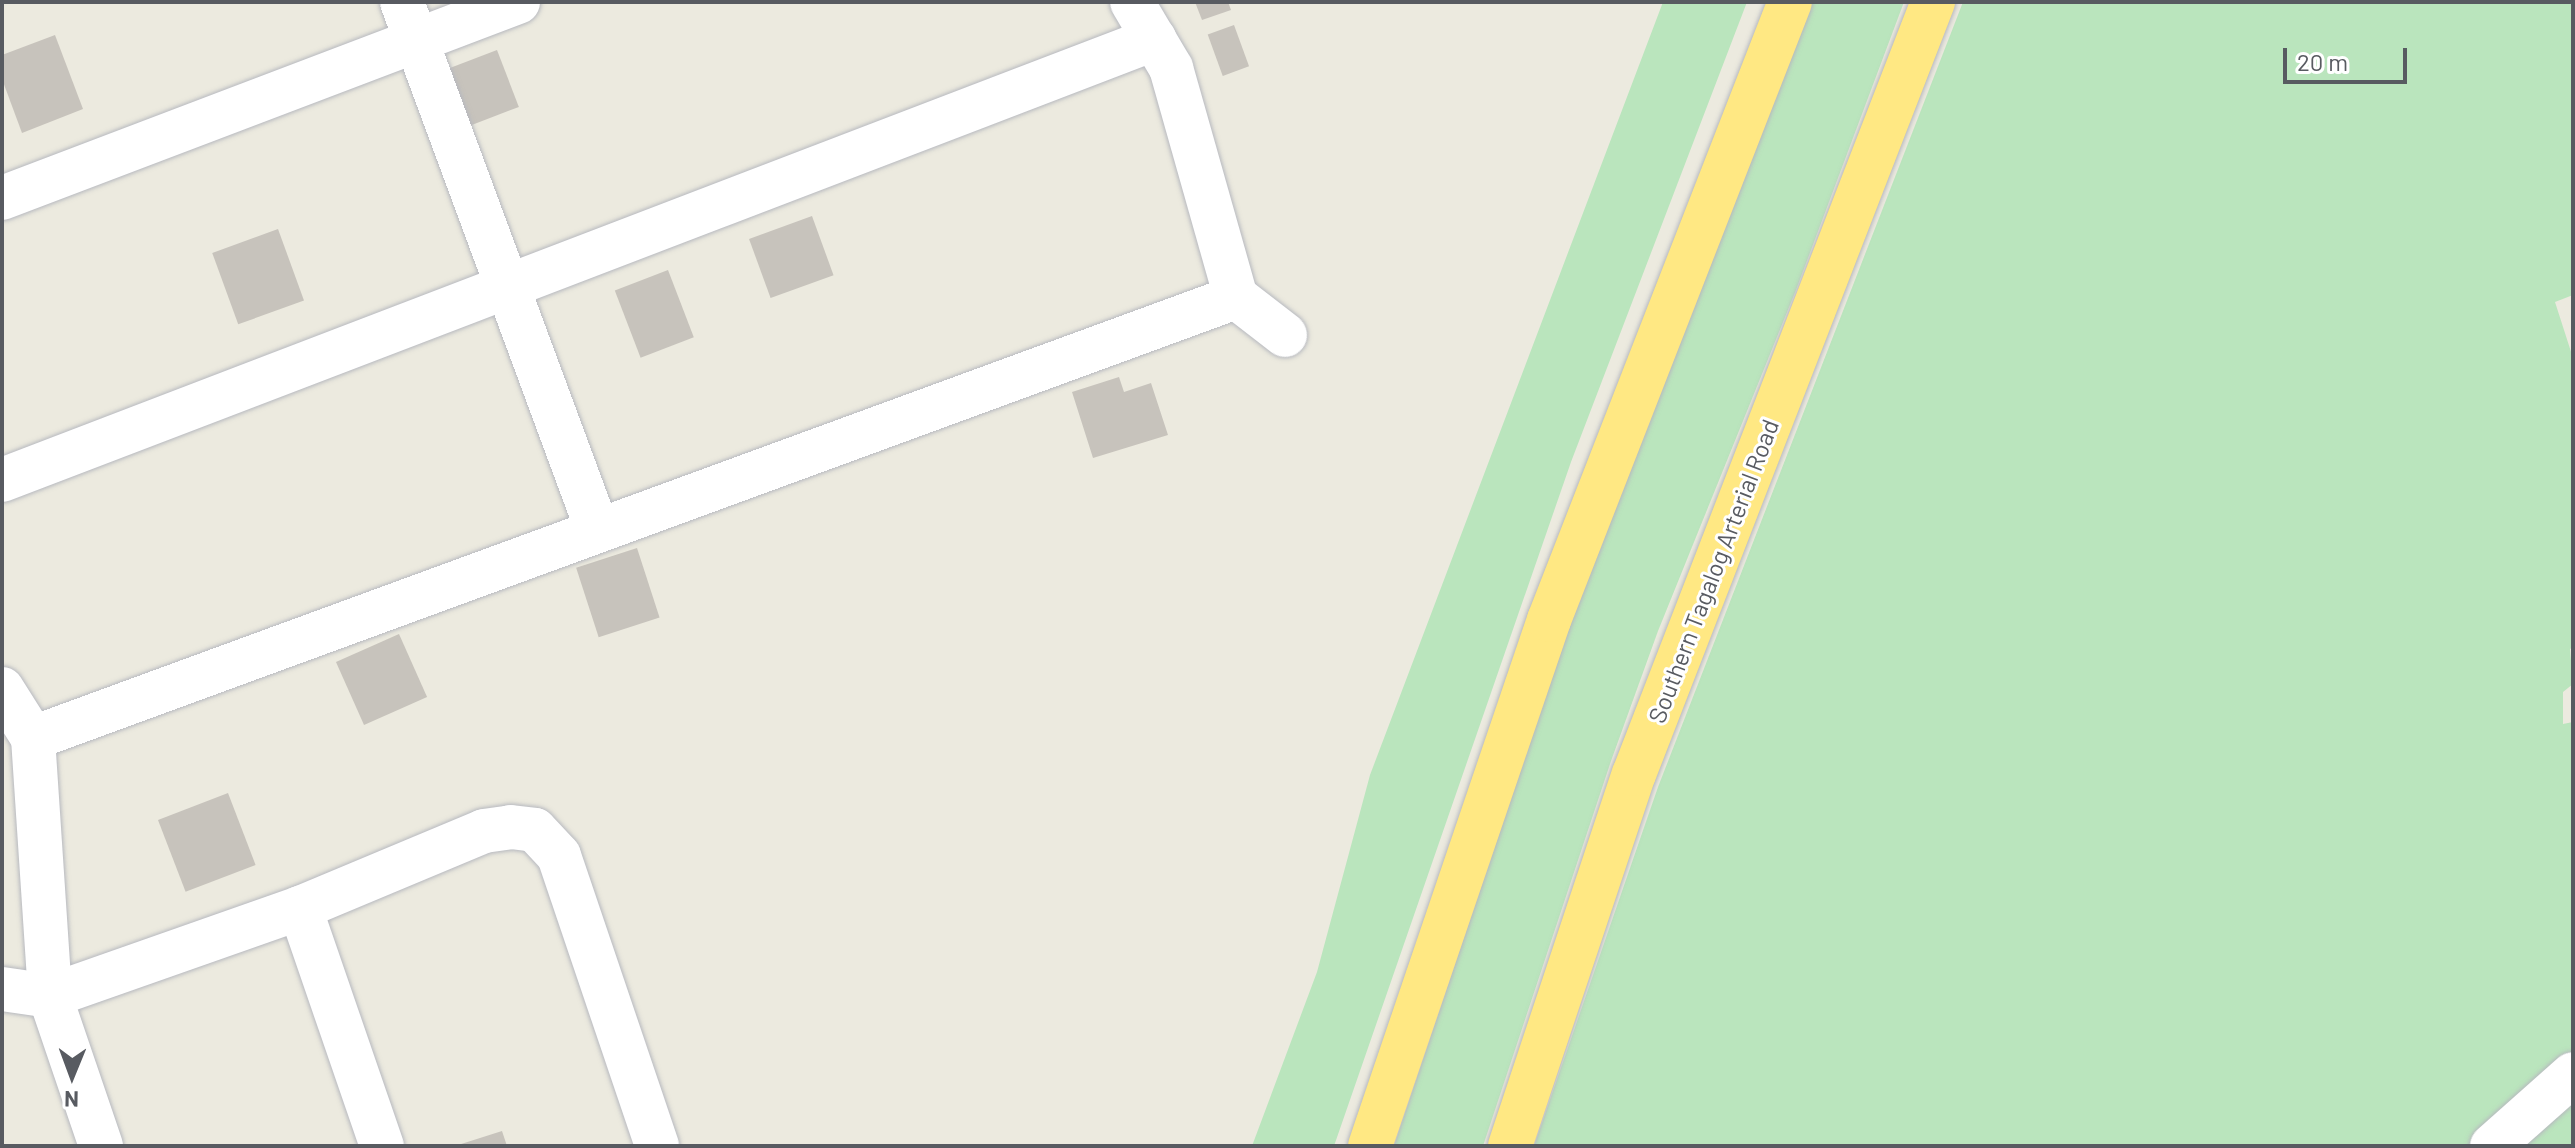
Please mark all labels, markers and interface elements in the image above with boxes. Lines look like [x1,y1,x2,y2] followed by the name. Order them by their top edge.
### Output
[2287,32,2411,82] scale bar
[2297,47,2348,76] text: 20 m
[1642,415,1784,727] street label: Southern Tagalog Arterial Road
[32,1036,112,1116] north arrow
[64,1087,79,1113] text: N

